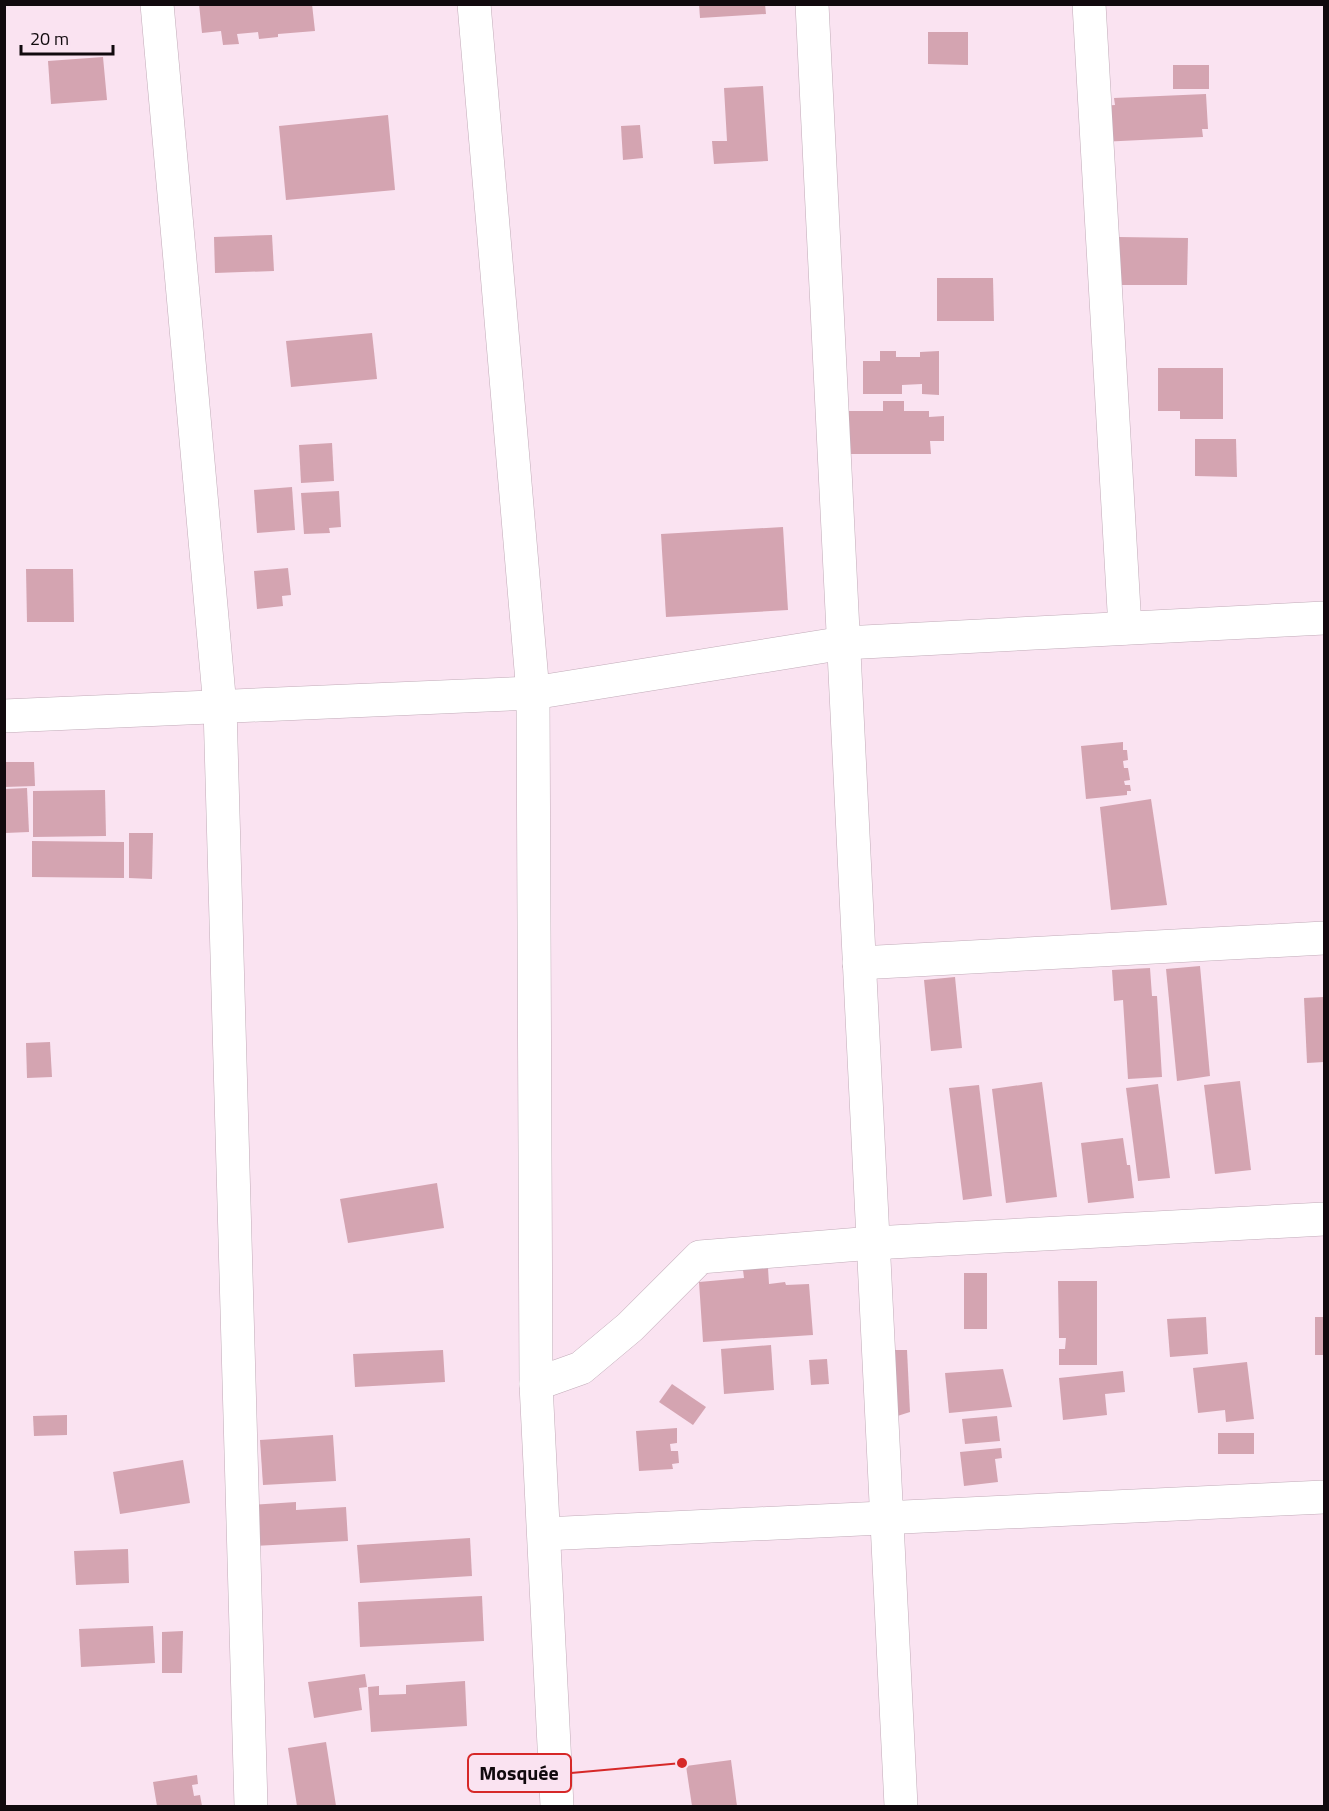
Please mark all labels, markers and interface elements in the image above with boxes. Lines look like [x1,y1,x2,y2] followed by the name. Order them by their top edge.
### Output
[21,18,112,56] scale bar
[30,25,69,52] text: 20 m
[468,1754,571,1792] callout: Mosquée
[479,1757,559,1788] text: Mosquée

